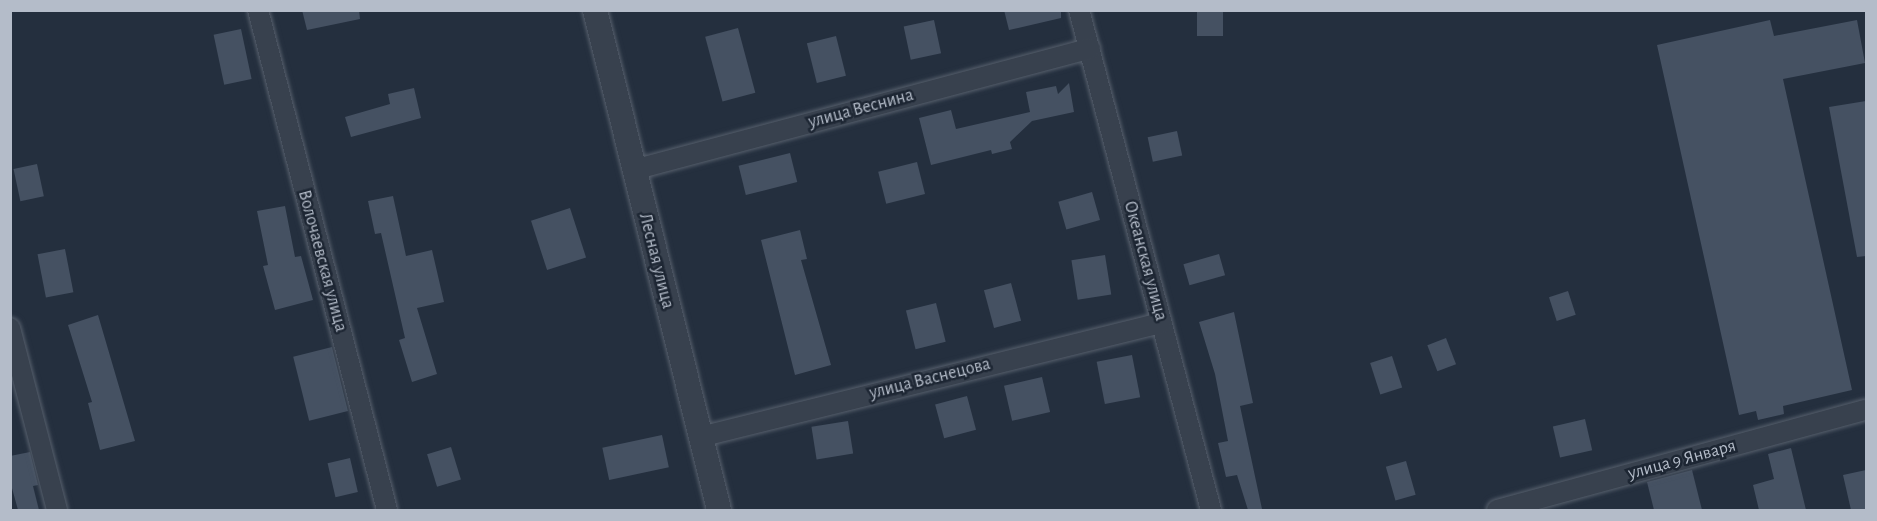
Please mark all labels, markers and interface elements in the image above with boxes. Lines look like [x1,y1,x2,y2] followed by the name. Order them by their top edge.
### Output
[806,85,916,133] street label: улица Веснина
[293,188,351,334] street label: Волочаевская улица
[1119,199,1171,323] street label: Океанская улица
[634,211,678,311] street label: Лесная улица
[867,354,993,404] street label: улица Васнецова
[1626,435,1738,485] street label: улица 9 Января

